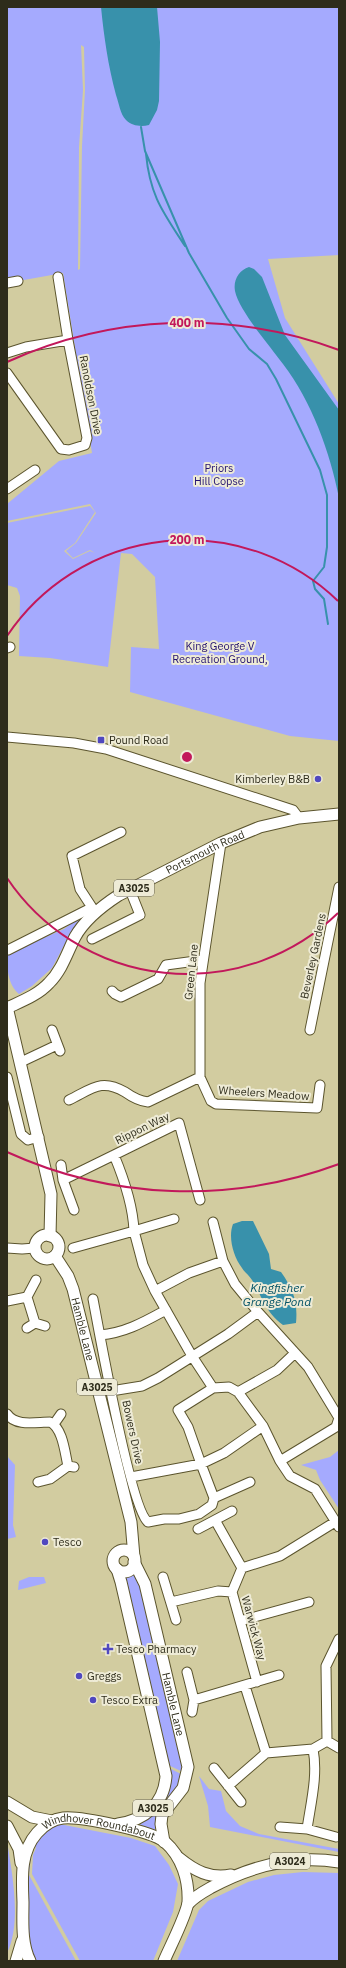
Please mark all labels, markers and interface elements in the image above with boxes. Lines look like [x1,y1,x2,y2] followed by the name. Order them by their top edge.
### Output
[169,315,205,330] text: 400 m
[76,354,106,436] street label: Ranoldson Drive
[194,461,244,488] park label: Priors Hill Copse
[169,532,205,547] text: 200 m
[172,639,268,666] park label: King George V Recreation Ground,
[109,733,168,747] place label: Pound Road
[96,735,106,745] marker: Pound Road
[180,750,194,764] centre of rings
[235,772,310,786] place label: Kimberley B&B
[313,774,323,784] marker: Kimberley B&B
[163,827,247,877] street label: Portsmouth Road
[114,880,154,896] road number: A3025
[297,912,329,1000] street label: Beverley Gardens
[181,943,201,1001] street label: Green Lane
[218,1083,310,1103] street label: Wheelers Meadow
[113,1109,172,1147] street label: Rippon Way
[243,1280,311,1309] water label: Kingfisher Grange Pond
[68,1296,98,1362] street label: Hamble Lane
[77,1379,117,1395] road number: A3025
[119,1399,147,1465] street label: Bowers Drive
[53,1535,82,1549] place label: Tesco
[40,1537,50,1547] marker: Tesco
[239,1594,269,1662] street label: Warwick Way
[116,1642,197,1656] place label: Tesco Pharmacy
[103,1644,113,1654] marker: Tesco Pharmacy
[87,1669,122,1683] place label: Greggs
[74,1671,84,1681] marker: Greggs
[159,1671,187,1737] street label: Hamble Lane
[101,1693,158,1707] place label: Tesco Extra
[88,1695,98,1705] marker: Tesco Extra
[133,1800,173,1816] road number: A3025
[39,1811,157,1843] street label: Windhover Roundabout
[270,1853,310,1869] road number: A3024

